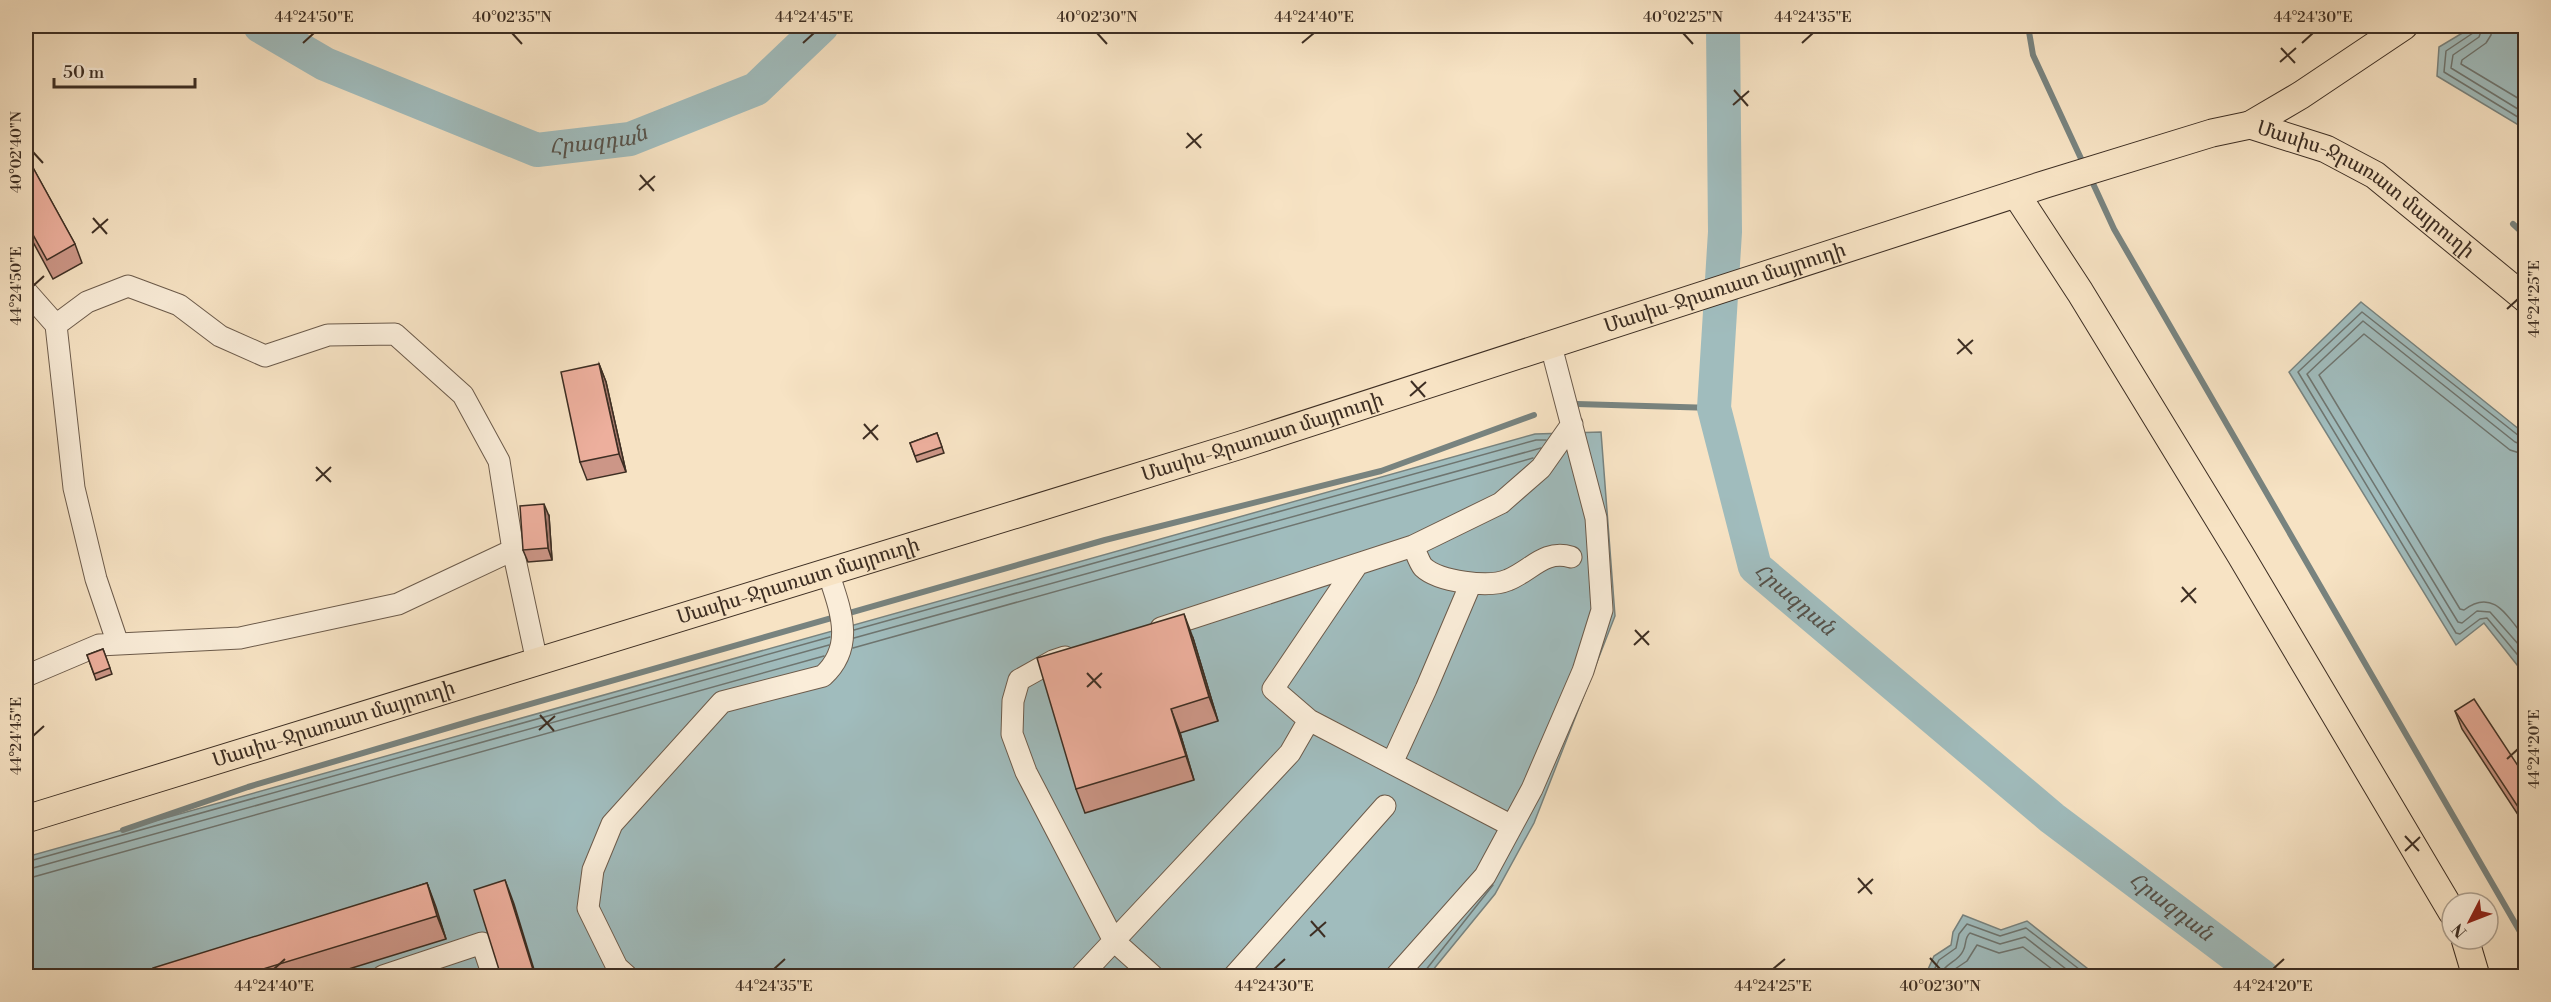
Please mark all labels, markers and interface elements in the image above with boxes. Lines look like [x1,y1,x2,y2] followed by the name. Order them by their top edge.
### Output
[274,8,354,27] text: 44°24'50"E
[472,8,552,27] text: 40°02'35"N
[775,8,853,27] text: 44°24'45"E
[1056,8,1138,27] text: 40°02'30"N
[1274,8,1354,27] text: 44°24'40"E
[1643,8,1723,27] text: 40°02'25"N
[1774,8,1852,27] text: 44°24'35"E
[2273,8,2353,27] text: 44°24'30"E
[54,51,195,89] scale bar
[63,61,105,84] text: 50 m
[7,111,26,193] text: 40°02'40"N
[2254,115,2480,264] street label: Մասիս-Ջրառատ մայրուղի
[548,120,652,161] water label: Հրազդան
[1601,237,1849,339] street label: Մասիս-Ջրառատ մայրուղի
[7,246,26,326] text: 44°24'50"E
[2525,260,2544,338] text: 44°24'25"E
[1138,387,1386,487] street label: Մասիս-Ջրառատ մայրուղի
[674,532,922,630] street label: Մասիս-Ջրառատ մայրուղի
[1748,558,1841,643] water label: Հրազդան
[210,675,458,773] street label: Մասիս-Ջրառատ մայրուղի
[7,697,26,775] text: 44°24'45"E
[2525,709,2544,789] text: 44°24'20"E
[2124,867,2219,948] water label: Հրազդան
[2440,891,2500,951] north arrow
[2448,919,2471,942] text: N
[234,977,314,996] text: 44°24'40"E
[735,977,813,996] text: 44°24'35"E
[1234,977,1314,996] text: 44°24'30"E
[1734,977,1812,996] text: 44°24'25"E
[1899,977,1981,996] text: 40°02'30"N
[2233,977,2313,996] text: 44°24'20"E

